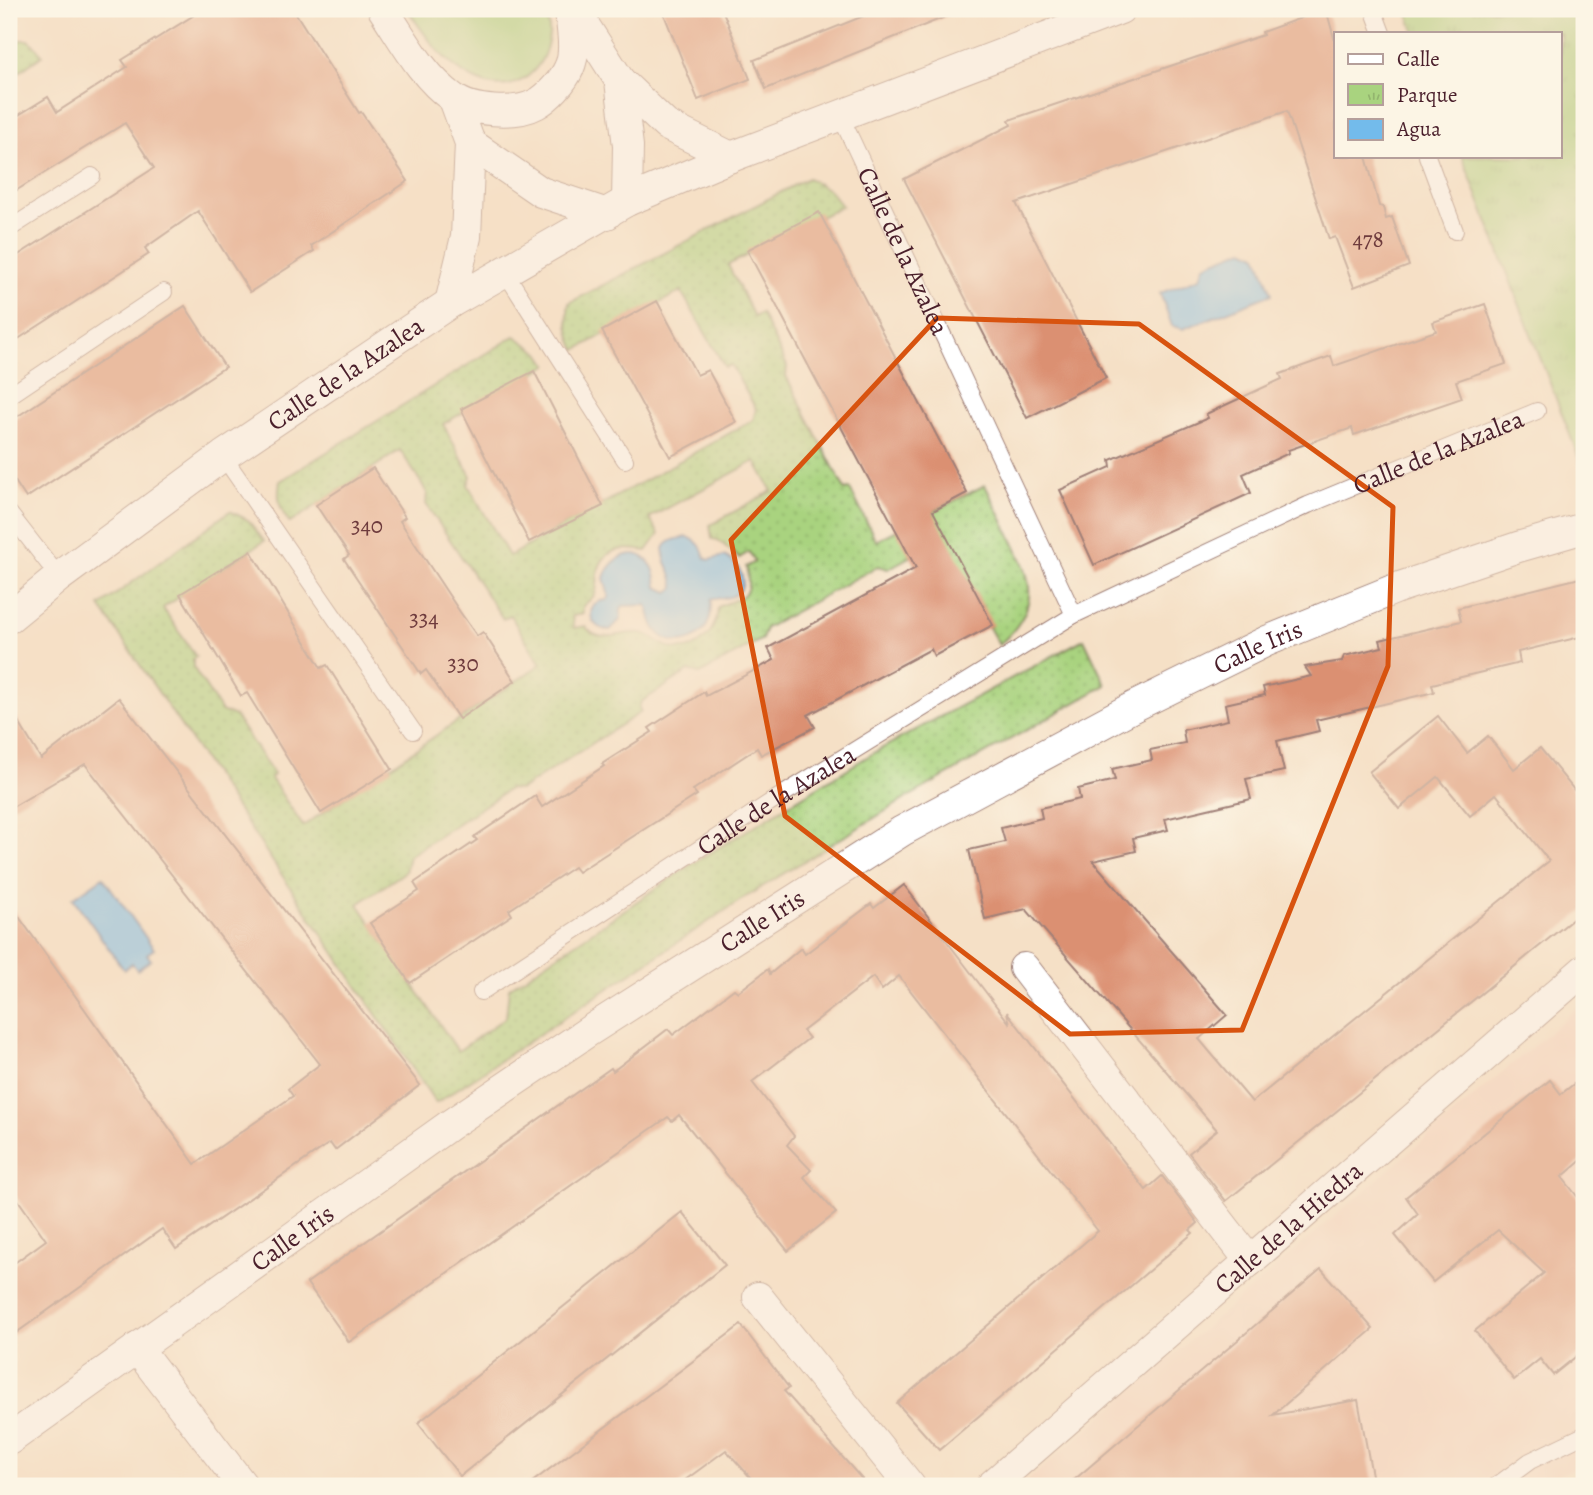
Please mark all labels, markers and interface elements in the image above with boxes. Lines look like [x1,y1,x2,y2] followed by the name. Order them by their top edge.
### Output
[1334,32,1562,158] legend
[1397,45,1440,73] text: Calle
[1397,81,1457,109] text: Parque
[1396,115,1441,143] text: Agua
[849,161,958,341] street label: Calle de la Azalea
[1352,224,1384,255] house number: 478
[260,308,431,439] street label: Calle de la Azalea
[1348,401,1529,503] street label: Calle de la Azalea
[351,510,383,541] house number: 340
[409,603,439,634] house number: 334
[1207,611,1308,683] street label: Calle Iris
[447,648,479,679] house number: 330
[690,737,862,864] street label: Calle de la Azalea
[713,881,812,961] street label: Calle Iris
[1207,1153,1370,1302] street label: Calle de la Hiedra
[244,1196,341,1280] street label: Calle Iris

